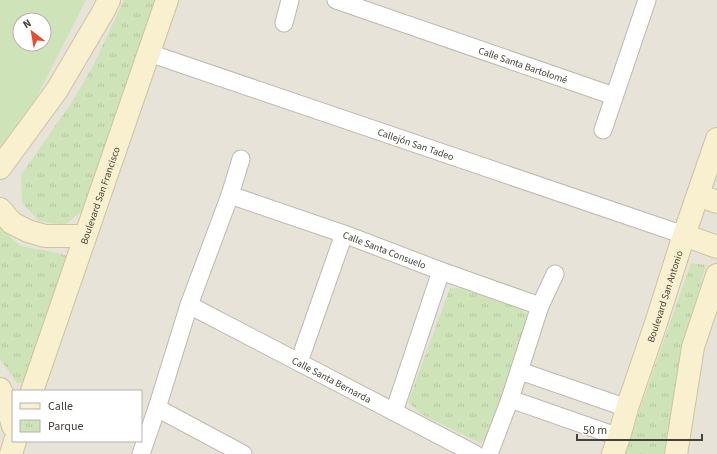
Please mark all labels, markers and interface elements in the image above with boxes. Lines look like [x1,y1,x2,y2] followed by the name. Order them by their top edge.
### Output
[12,12,52,52] north arrow
[20,16,34,32] text: N
[476,44,569,87] street label: Calle Santa Bartolomé
[376,125,456,164] street label: Callejón San Tadeo
[77,145,124,246] street label: Boulevard San Francisco
[341,228,428,273] street label: Calle Santa Consuelo
[644,249,687,344] street label: Boulevard San Antonio
[289,354,373,407] street label: Calle Santa Bernarda
[12,390,142,442] legend
[48,398,73,415] text: Calle
[577,416,702,442] scale bar
[48,418,84,435] text: Parque
[583,422,607,439] text: 50 m

